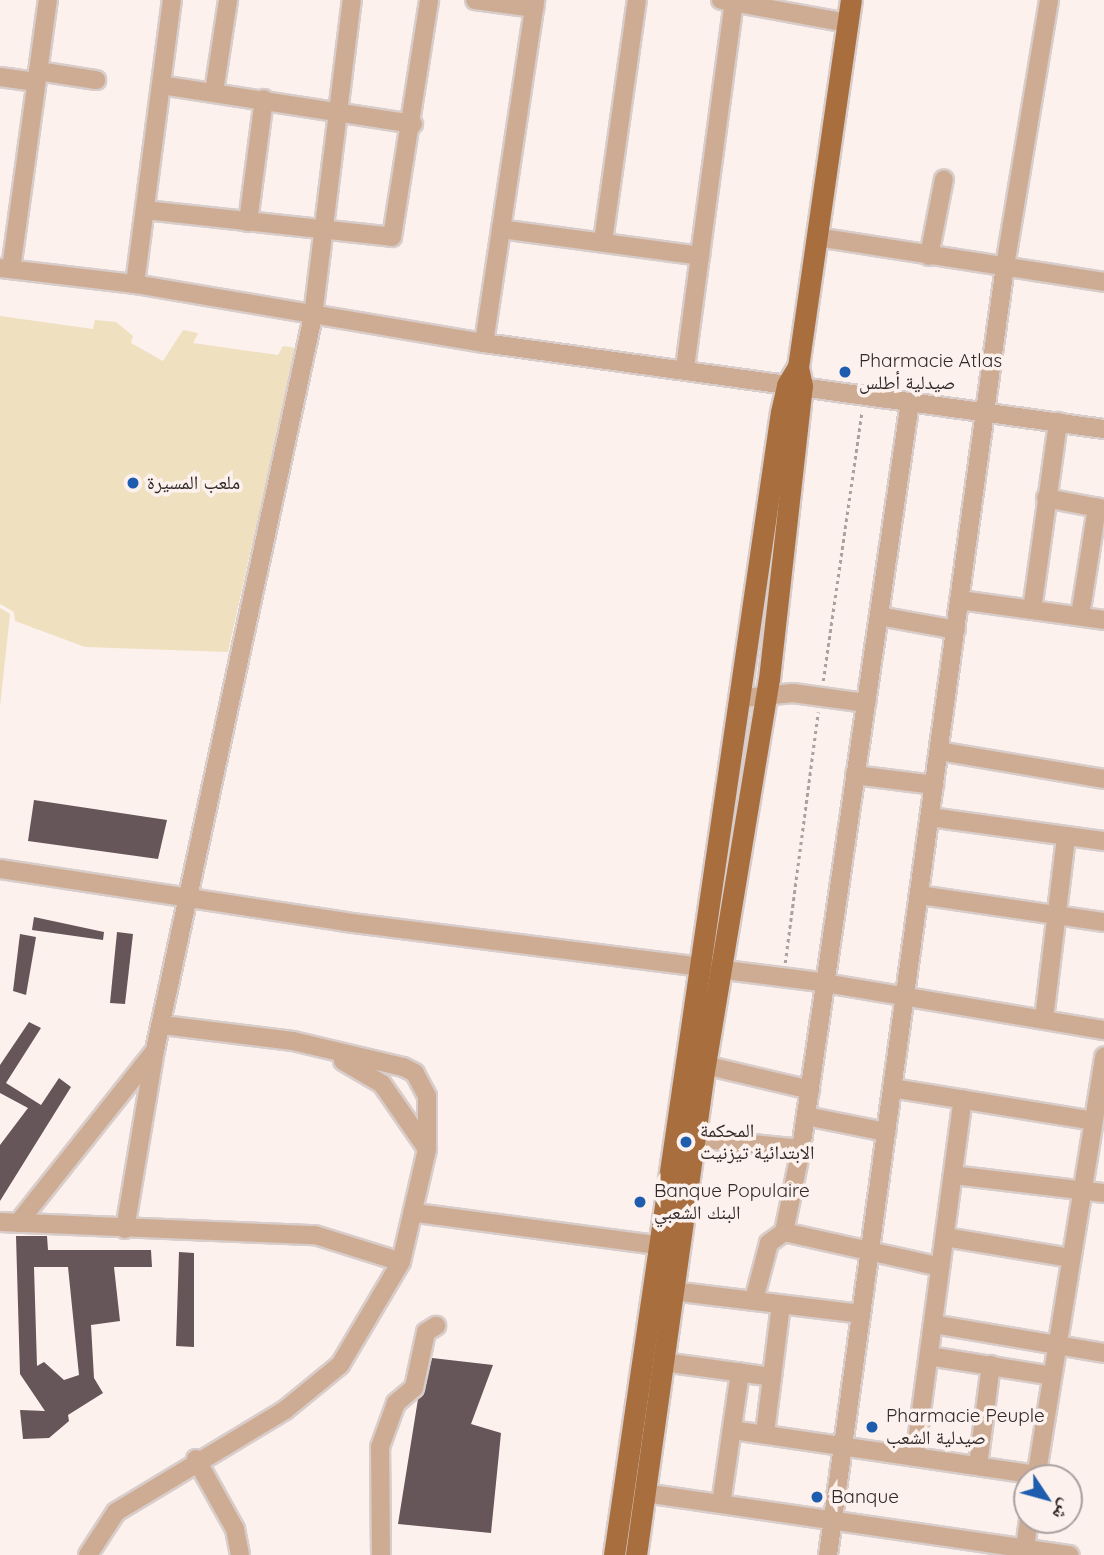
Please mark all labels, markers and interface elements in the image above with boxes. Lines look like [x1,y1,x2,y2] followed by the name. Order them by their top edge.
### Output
[859,350,1002,394] place label: Pharmacie Atlas صيدلية أطلس
[837,364,853,380] marker: Pharmacie Atlas صيدلية أطلس
[147,472,240,494] place label: ملعب المسيرة
[125,475,141,491] marker: ملعب المسيرة
[700,1120,814,1164] place label: المحكمة الابتدائية تيزنيت
[678,1134,694,1150] marker: المحكمة الابتدائية تيزنيت
[654,1180,810,1224] place label: Banque Populaire البنك الشعبي
[632,1194,648,1210] marker: Banque Populaire البنك الشعبي
[886,1405,1045,1449] place label: Pharmacie Peuple صيدلية الشعب
[864,1419,880,1435] marker: Pharmacie Peuple صيدلية الشعب
[1013,1464,1083,1534] north arrow
[831,1486,899,1508] place label: Banque
[809,1489,825,1505] marker: Banque
[1048,1495,1079,1525] text: ش

